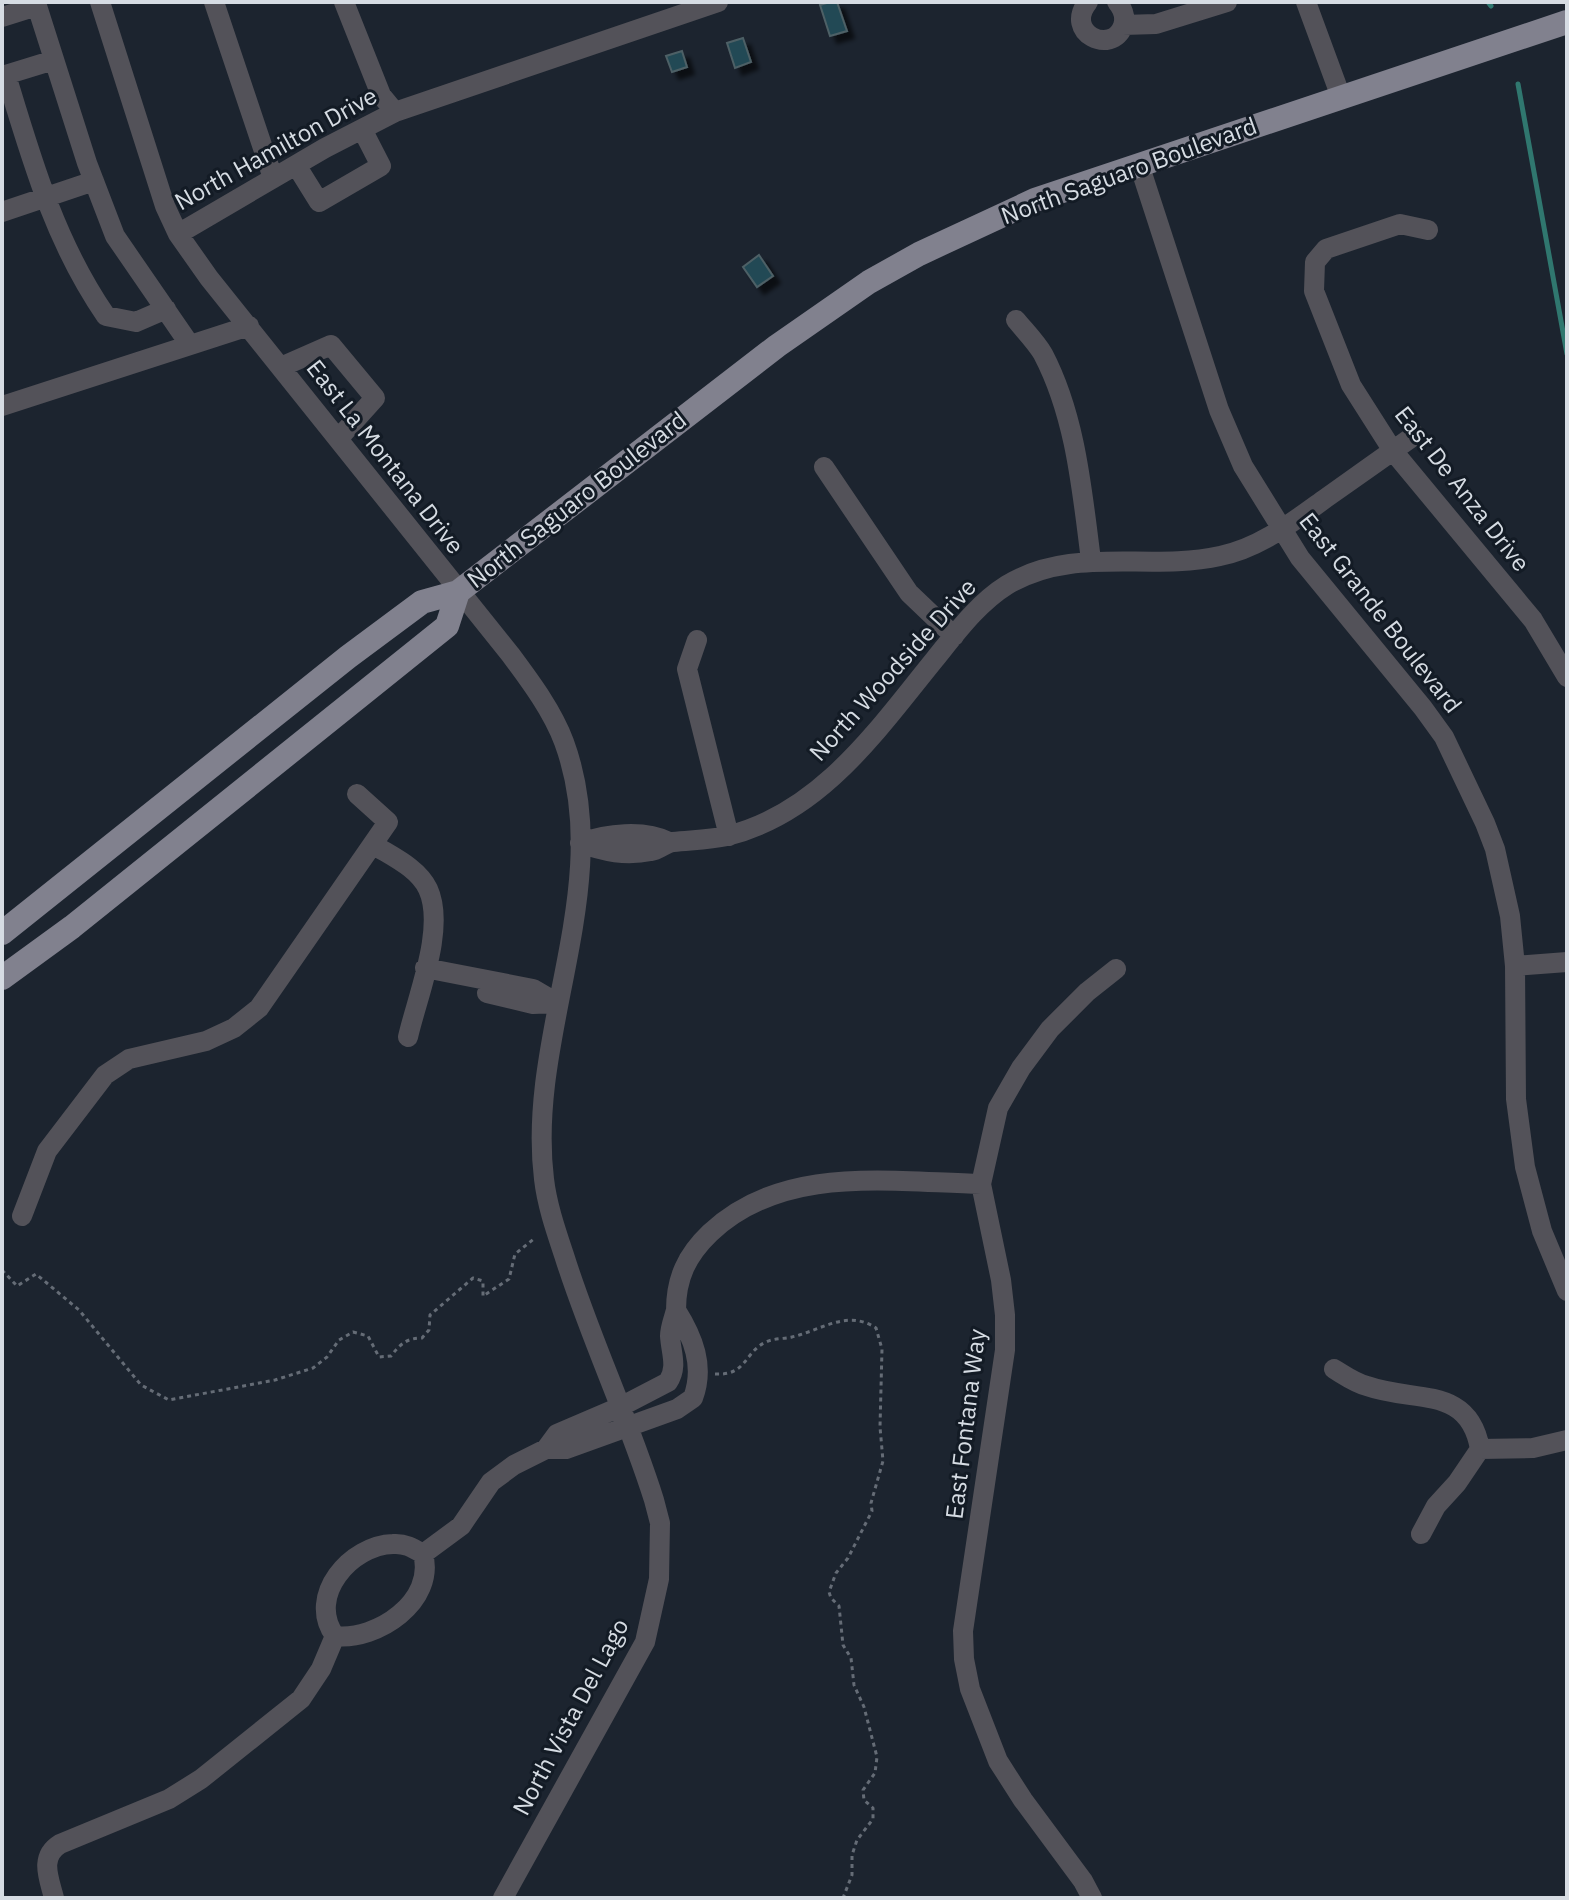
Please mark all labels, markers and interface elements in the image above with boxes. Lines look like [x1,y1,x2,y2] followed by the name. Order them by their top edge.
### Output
[169,79,383,217] street label: North Hamilton Drive
[996,109,1261,231] street label: North Saguaro Boulevard
[300,353,472,560] street label: East La Montana Drive
[1388,399,1537,578] street label: East De Anza Drive
[460,404,693,595] street label: North Saguaro Boulevard
[1292,506,1469,719] street label: East Grande Boulevard
[802,571,983,767] street label: North Woodside Drive
[937,1327,993,1521] street label: East Fontana Way
[505,1613,635,1820] street label: North Vista Del Lago

